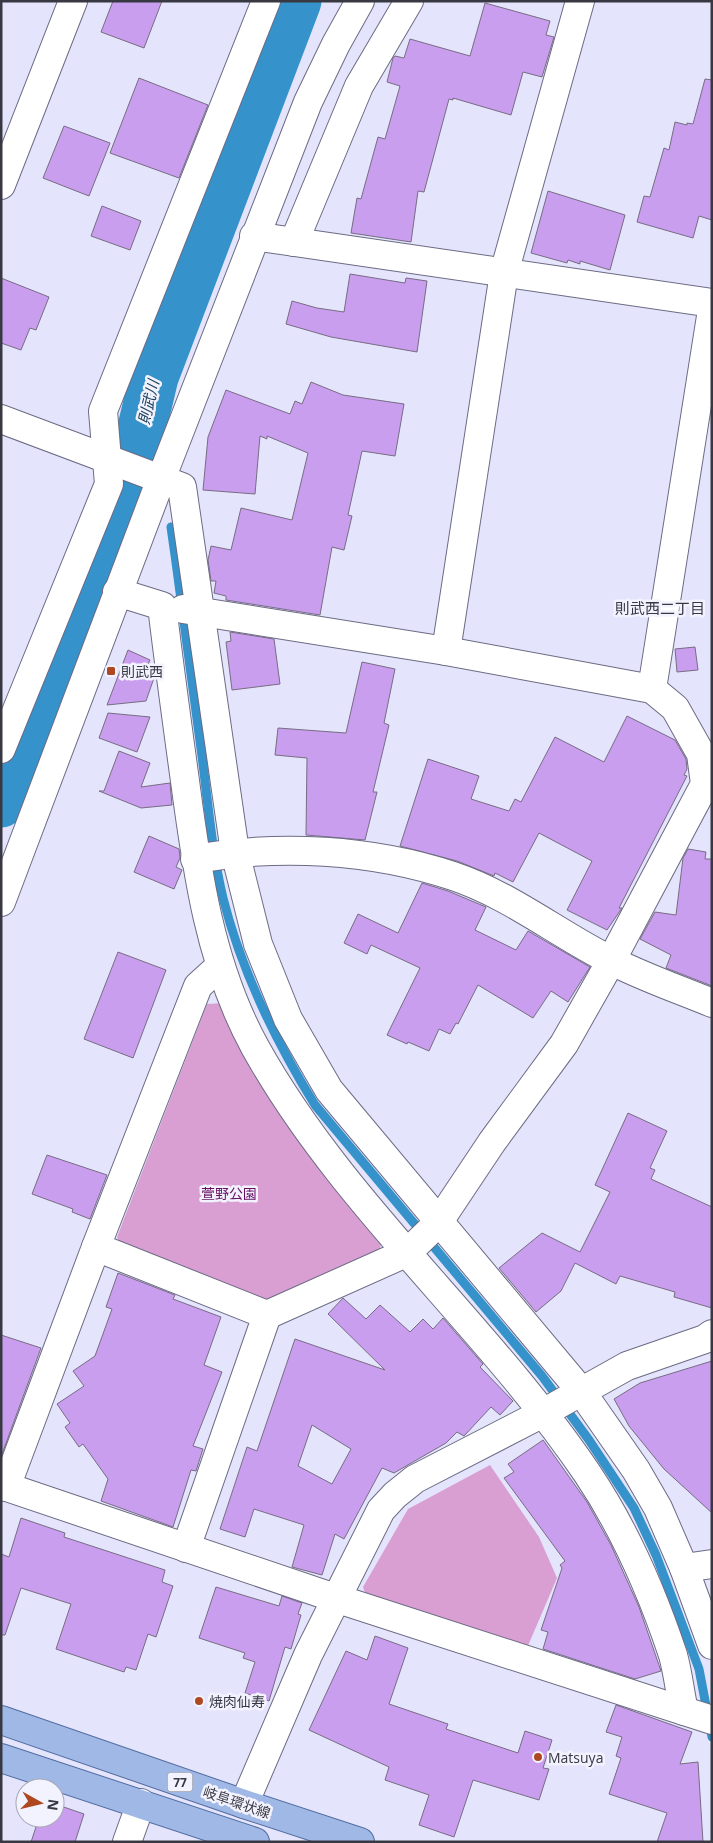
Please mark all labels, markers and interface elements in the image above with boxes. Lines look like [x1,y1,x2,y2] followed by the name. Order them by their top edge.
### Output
[133,376,163,426] water label: 則武川
[615,598,705,618] district label: 則武西二丁目
[121,662,163,681] place label: 則武西
[105,665,117,677] marker: 則武西
[201,1184,257,1203] park label: 萱野公園
[209,1692,265,1711] place label: 焼肉仙寿
[193,1695,205,1707] marker: 焼肉仙寿
[548,1748,603,1767] place label: Matsuya
[532,1751,544,1763] marker: Matsuya
[168,1772,192,1791] road number: 77
[15,1778,65,1828] north arrow
[201,1782,273,1822] street label: 岐阜環状線
[43,1798,64,1812] text: N

